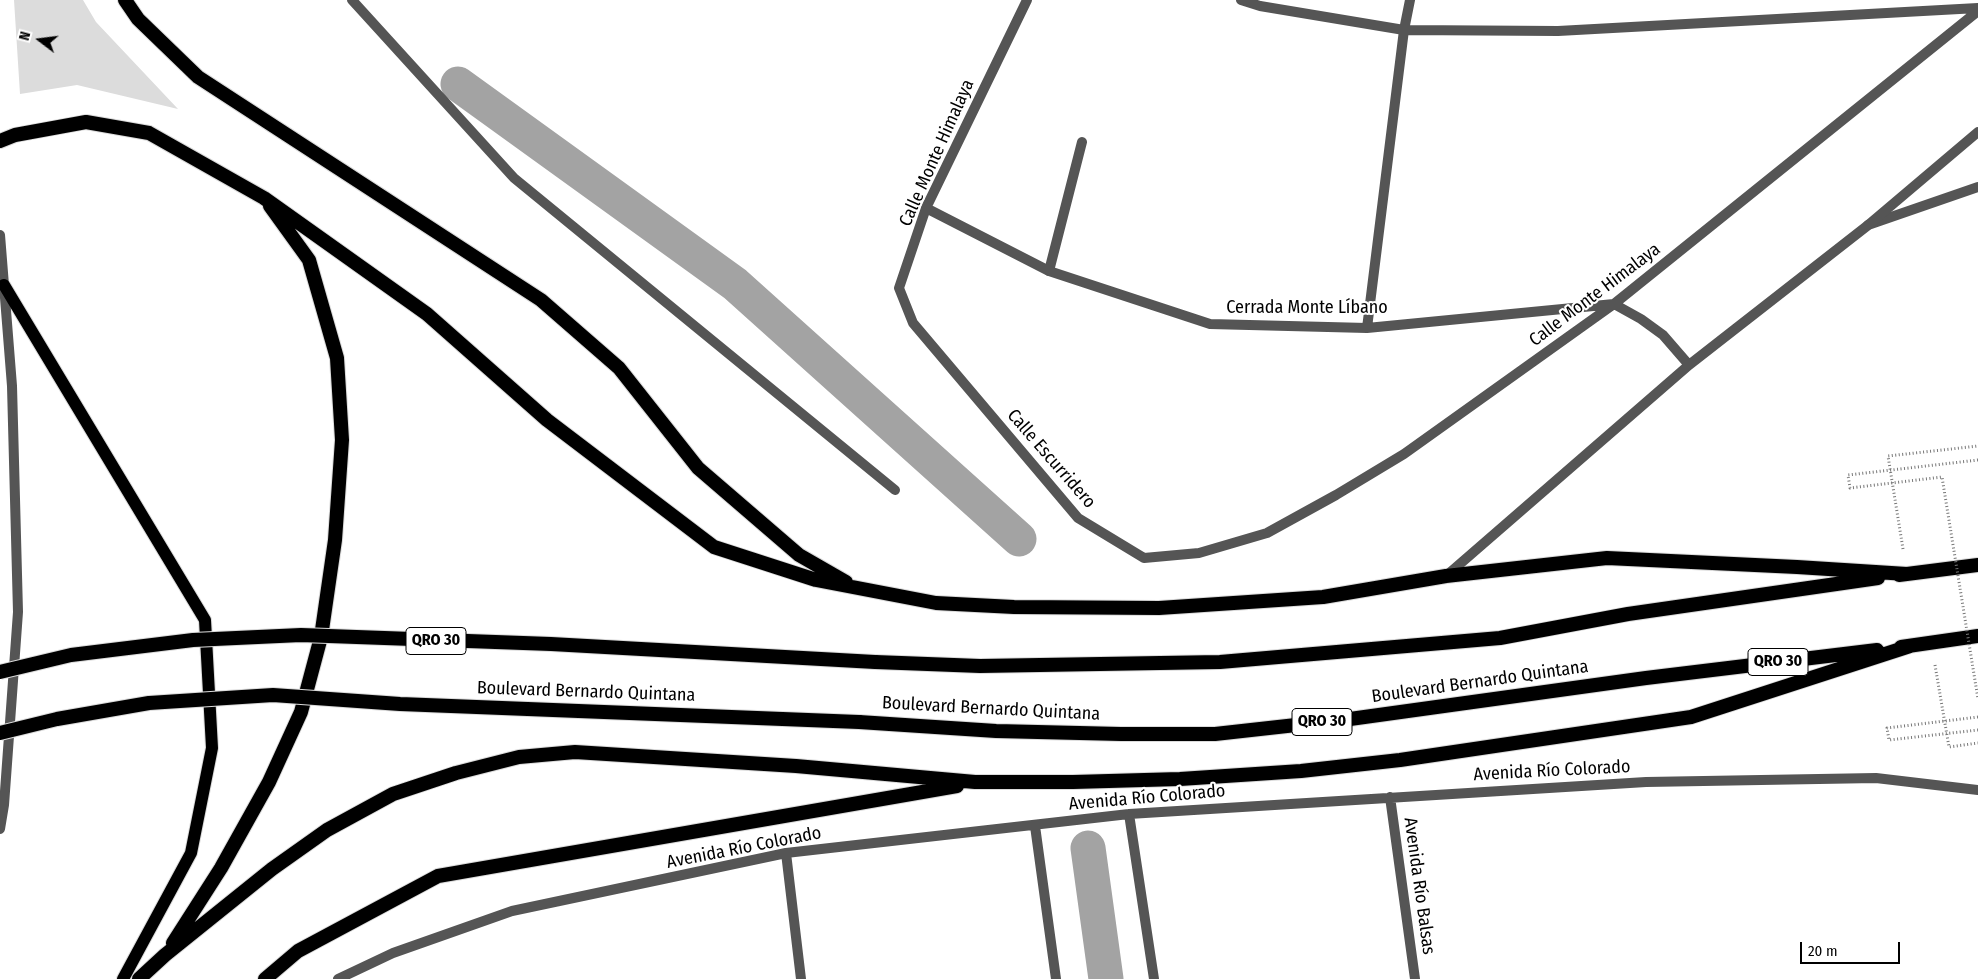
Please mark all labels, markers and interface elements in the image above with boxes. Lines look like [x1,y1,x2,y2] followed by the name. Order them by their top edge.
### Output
[15,15,65,65] north arrow
[16,30,34,42] text: N
[895,76,979,230] street label: Calle Monte Himalaya
[1525,239,1665,351] street label: Calle Monte Himalaya
[1226,297,1388,319] street label: Cerrada Monte Líbano
[1002,405,1100,513] street label: Calle Escurridero
[406,627,466,654] road number: QRO 30
[1748,649,1808,676] road number: QRO 30
[1370,656,1590,708] street label: Boulevard Bernardo Quintana
[476,677,696,707] street label: Boulevard Bernardo Quintana
[881,692,1101,726] street label: Boulevard Bernardo Quintana
[1292,709,1352,736] road number: QRO 30
[1473,756,1631,786] street label: Avenida Río Colorado
[1068,780,1226,816] street label: Avenida Río Colorado
[1399,816,1439,956] street label: Avenida Río Balsas
[665,822,823,874] street label: Avenida Río Colorado
[1803,932,1903,964] scale bar
[1808,942,1838,960] text: 20 m

